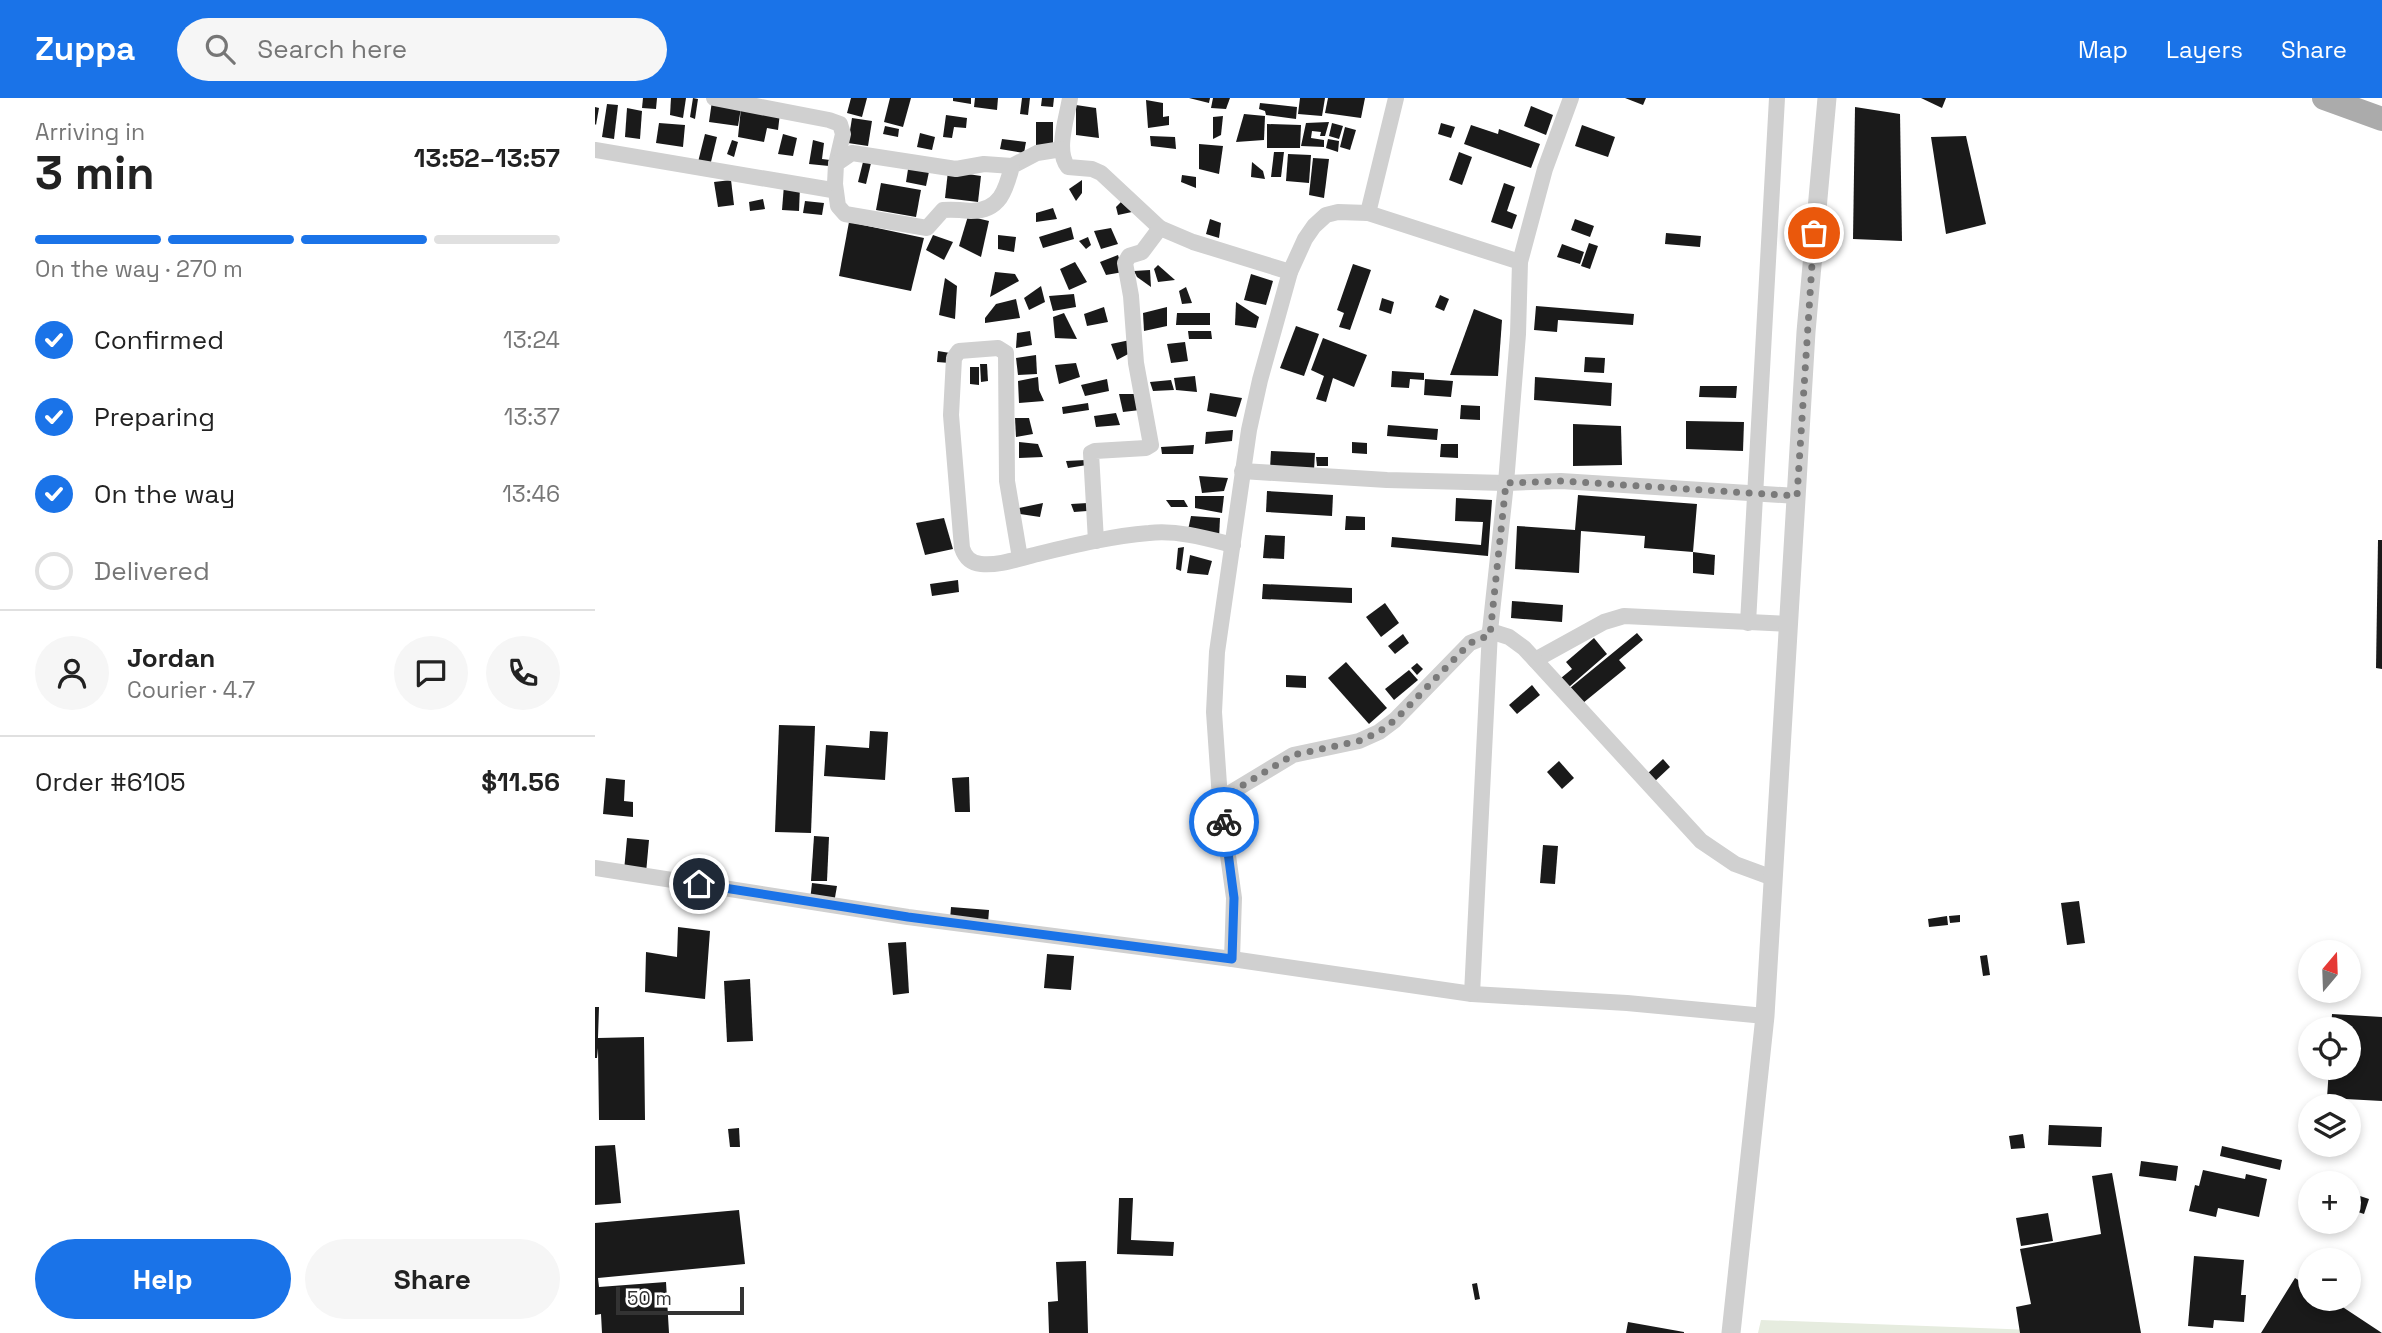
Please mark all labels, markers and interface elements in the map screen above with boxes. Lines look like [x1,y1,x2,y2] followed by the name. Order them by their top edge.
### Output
[177,18,667,81] search box
[35,28,135,70] text: Zuppa
[201,30,239,68] icon: search
[257,32,407,66] text: Search here
[2078,34,2128,65] text: Map
[2166,34,2243,65] text: Layers
[2281,34,2347,65] text: Share
[35,117,145,147] text: Arriving in
[414,141,560,175] text: 13:52–13:57
[35,144,155,202] text: 3 min
[1784,203,1844,263] pin
[1795,214,1833,252] icon: bag
[35,254,243,284] text: On the way · 270 m
[35,321,73,359] icon: check
[94,323,224,357] text: Confirmed
[503,325,560,355] text: 13:24
[35,398,73,436] icon: check
[94,400,215,434] text: Preparing
[504,402,560,432] text: 13:37
[35,475,73,513] icon: check
[94,477,235,511] text: On the way
[502,479,560,509] text: 13:46
[94,554,210,588] text: Delivered
[35,636,109,710] button: person
[394,636,468,710] button: chat
[486,636,560,710] button: phone
[127,641,215,675] text: Jordan
[127,675,255,705] text: Courier · 4.7
[35,765,186,799] text: Order #6105
[481,765,560,799] text: $11.56
[1189,787,1259,857] courier
[1205,803,1243,841] icon: bike
[669,854,729,914] pin
[680,865,718,903] icon: home
[2298,940,2361,1003] north arrow
[2298,940,2361,1311] map controls
[2298,1017,2361,1080] button: locate
[2298,1094,2361,1157] button: layers
[2298,1171,2361,1234] button: +
[35,1239,291,1319] button: Help
[305,1239,560,1319] button: Share
[2298,1248,2361,1311] button: −
[616,1284,744,1316] scale bar
[627,1286,672,1311] text: 50 m

